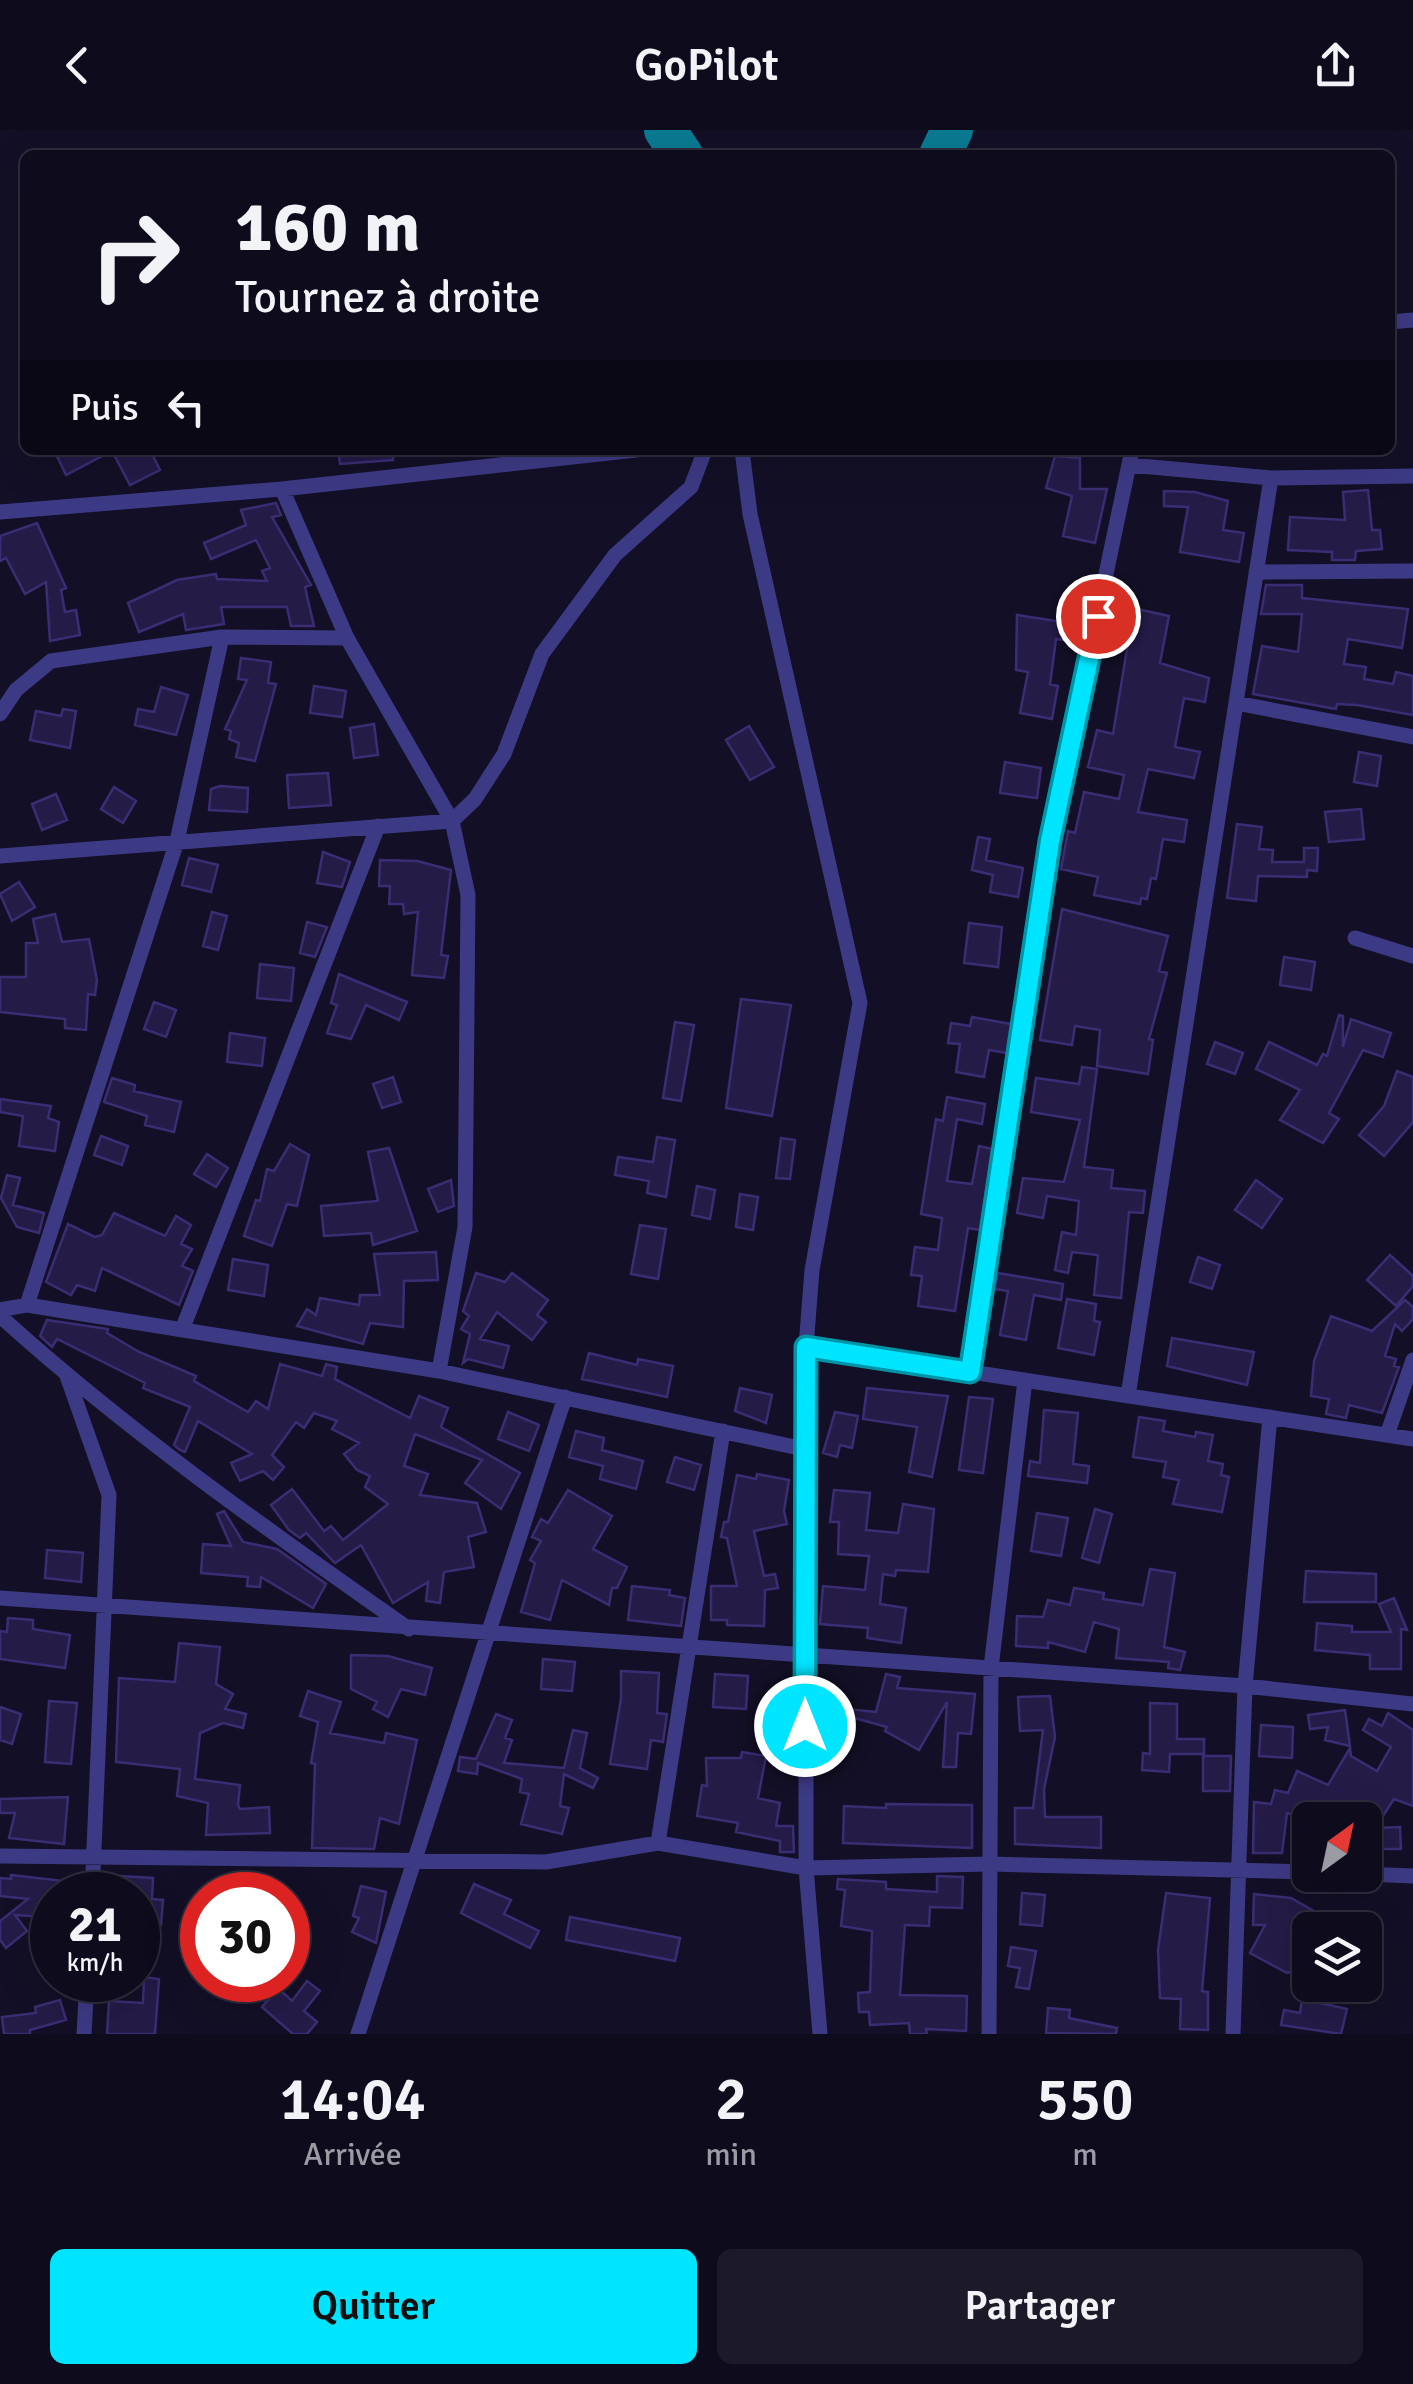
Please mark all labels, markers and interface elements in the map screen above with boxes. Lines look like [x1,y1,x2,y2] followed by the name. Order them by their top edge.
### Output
[50,38,105,93] icon: back
[634,38,779,93] text: GoPilot
[1308,38,1363,93] icon: share
[235,184,420,270] text: 160 m
[70,190,200,320] icon: right
[235,270,541,325] text: Tournez à droite
[159,380,214,435] icon: left
[70,384,139,431] text: Puis
[1056,574,1141,659] pin
[1071,589,1126,644] icon: arrive
[753,1674,857,1778] position arrow
[1292,1802,1382,1892] north arrow
[1292,1802,1382,2002] map controls
[180,1872,310,2002] speed limit sign: 30
[68,1894,122,1956] text: 21
[1292,1912,1382,2002] button: layers
[67,1947,123,1978] text: km/h
[279,2063,426,2137] text: 14:04
[715,2063,747,2137] text: 2
[1036,2063,1134,2137] text: 550
[304,2135,402,2174] text: Arrivée
[705,2135,757,2174] text: min
[1072,2135,1098,2174] text: m
[50,2249,697,2364] button: Quitter
[717,2249,1363,2364] button: Partager

